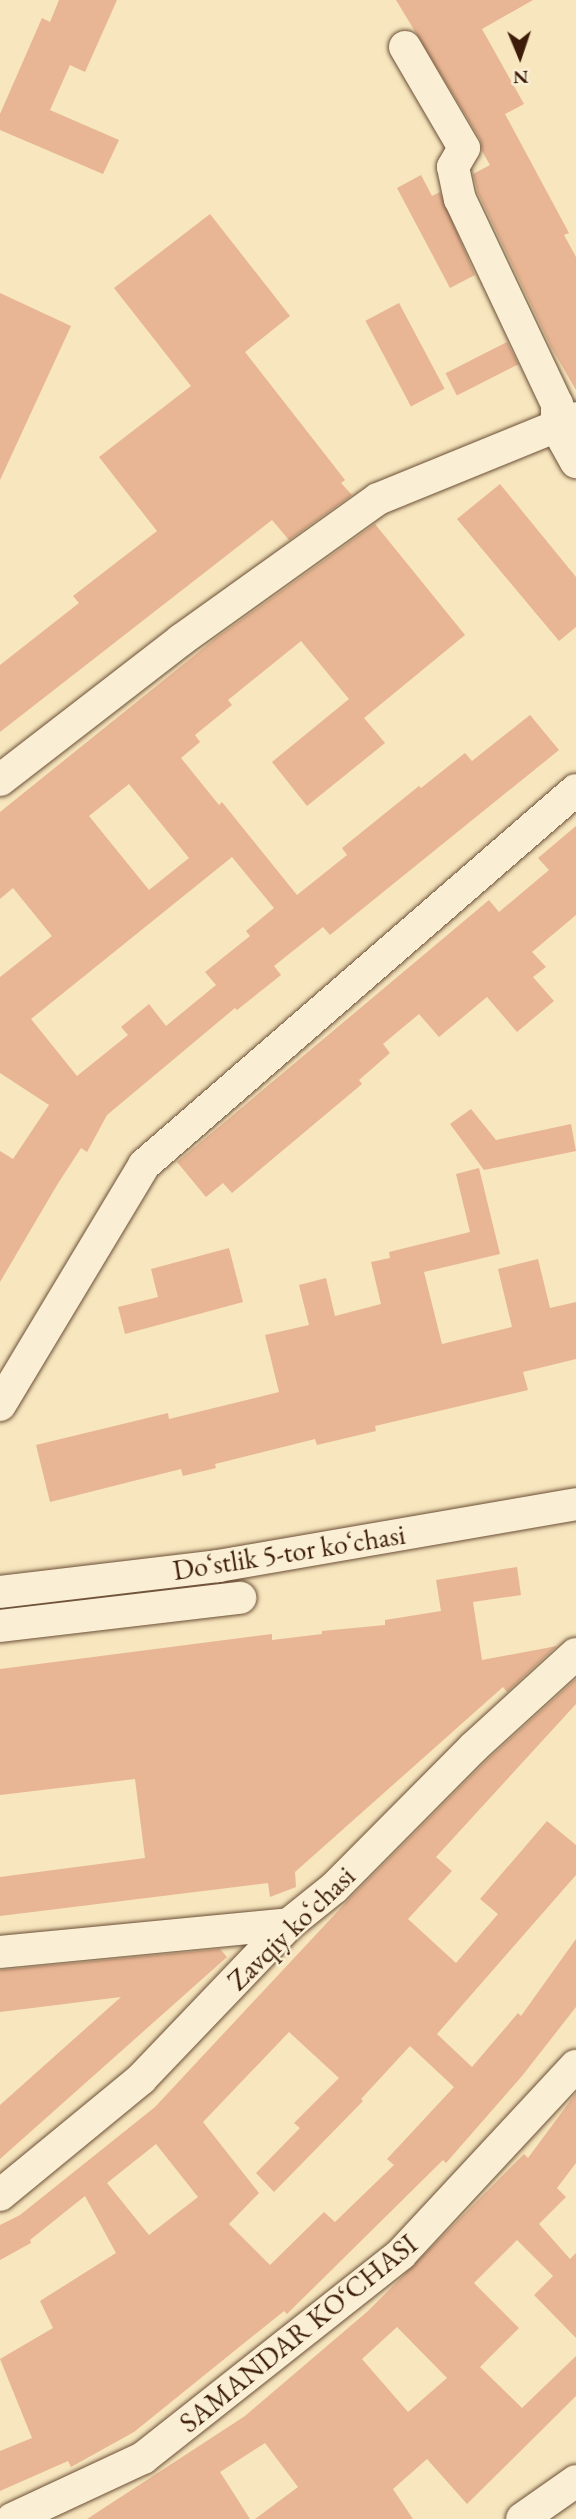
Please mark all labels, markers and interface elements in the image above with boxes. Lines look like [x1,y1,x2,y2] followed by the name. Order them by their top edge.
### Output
[485,21,555,91] north arrow
[513,65,529,90] text: N
[170,1517,408,1587] street label: Doʻstlik 5-tor koʻchasi
[220,1859,362,1997] street label: Zavqiy koʻchasi
[172,2227,424,2439] street label: SAMANDAR KO‘CHASI

